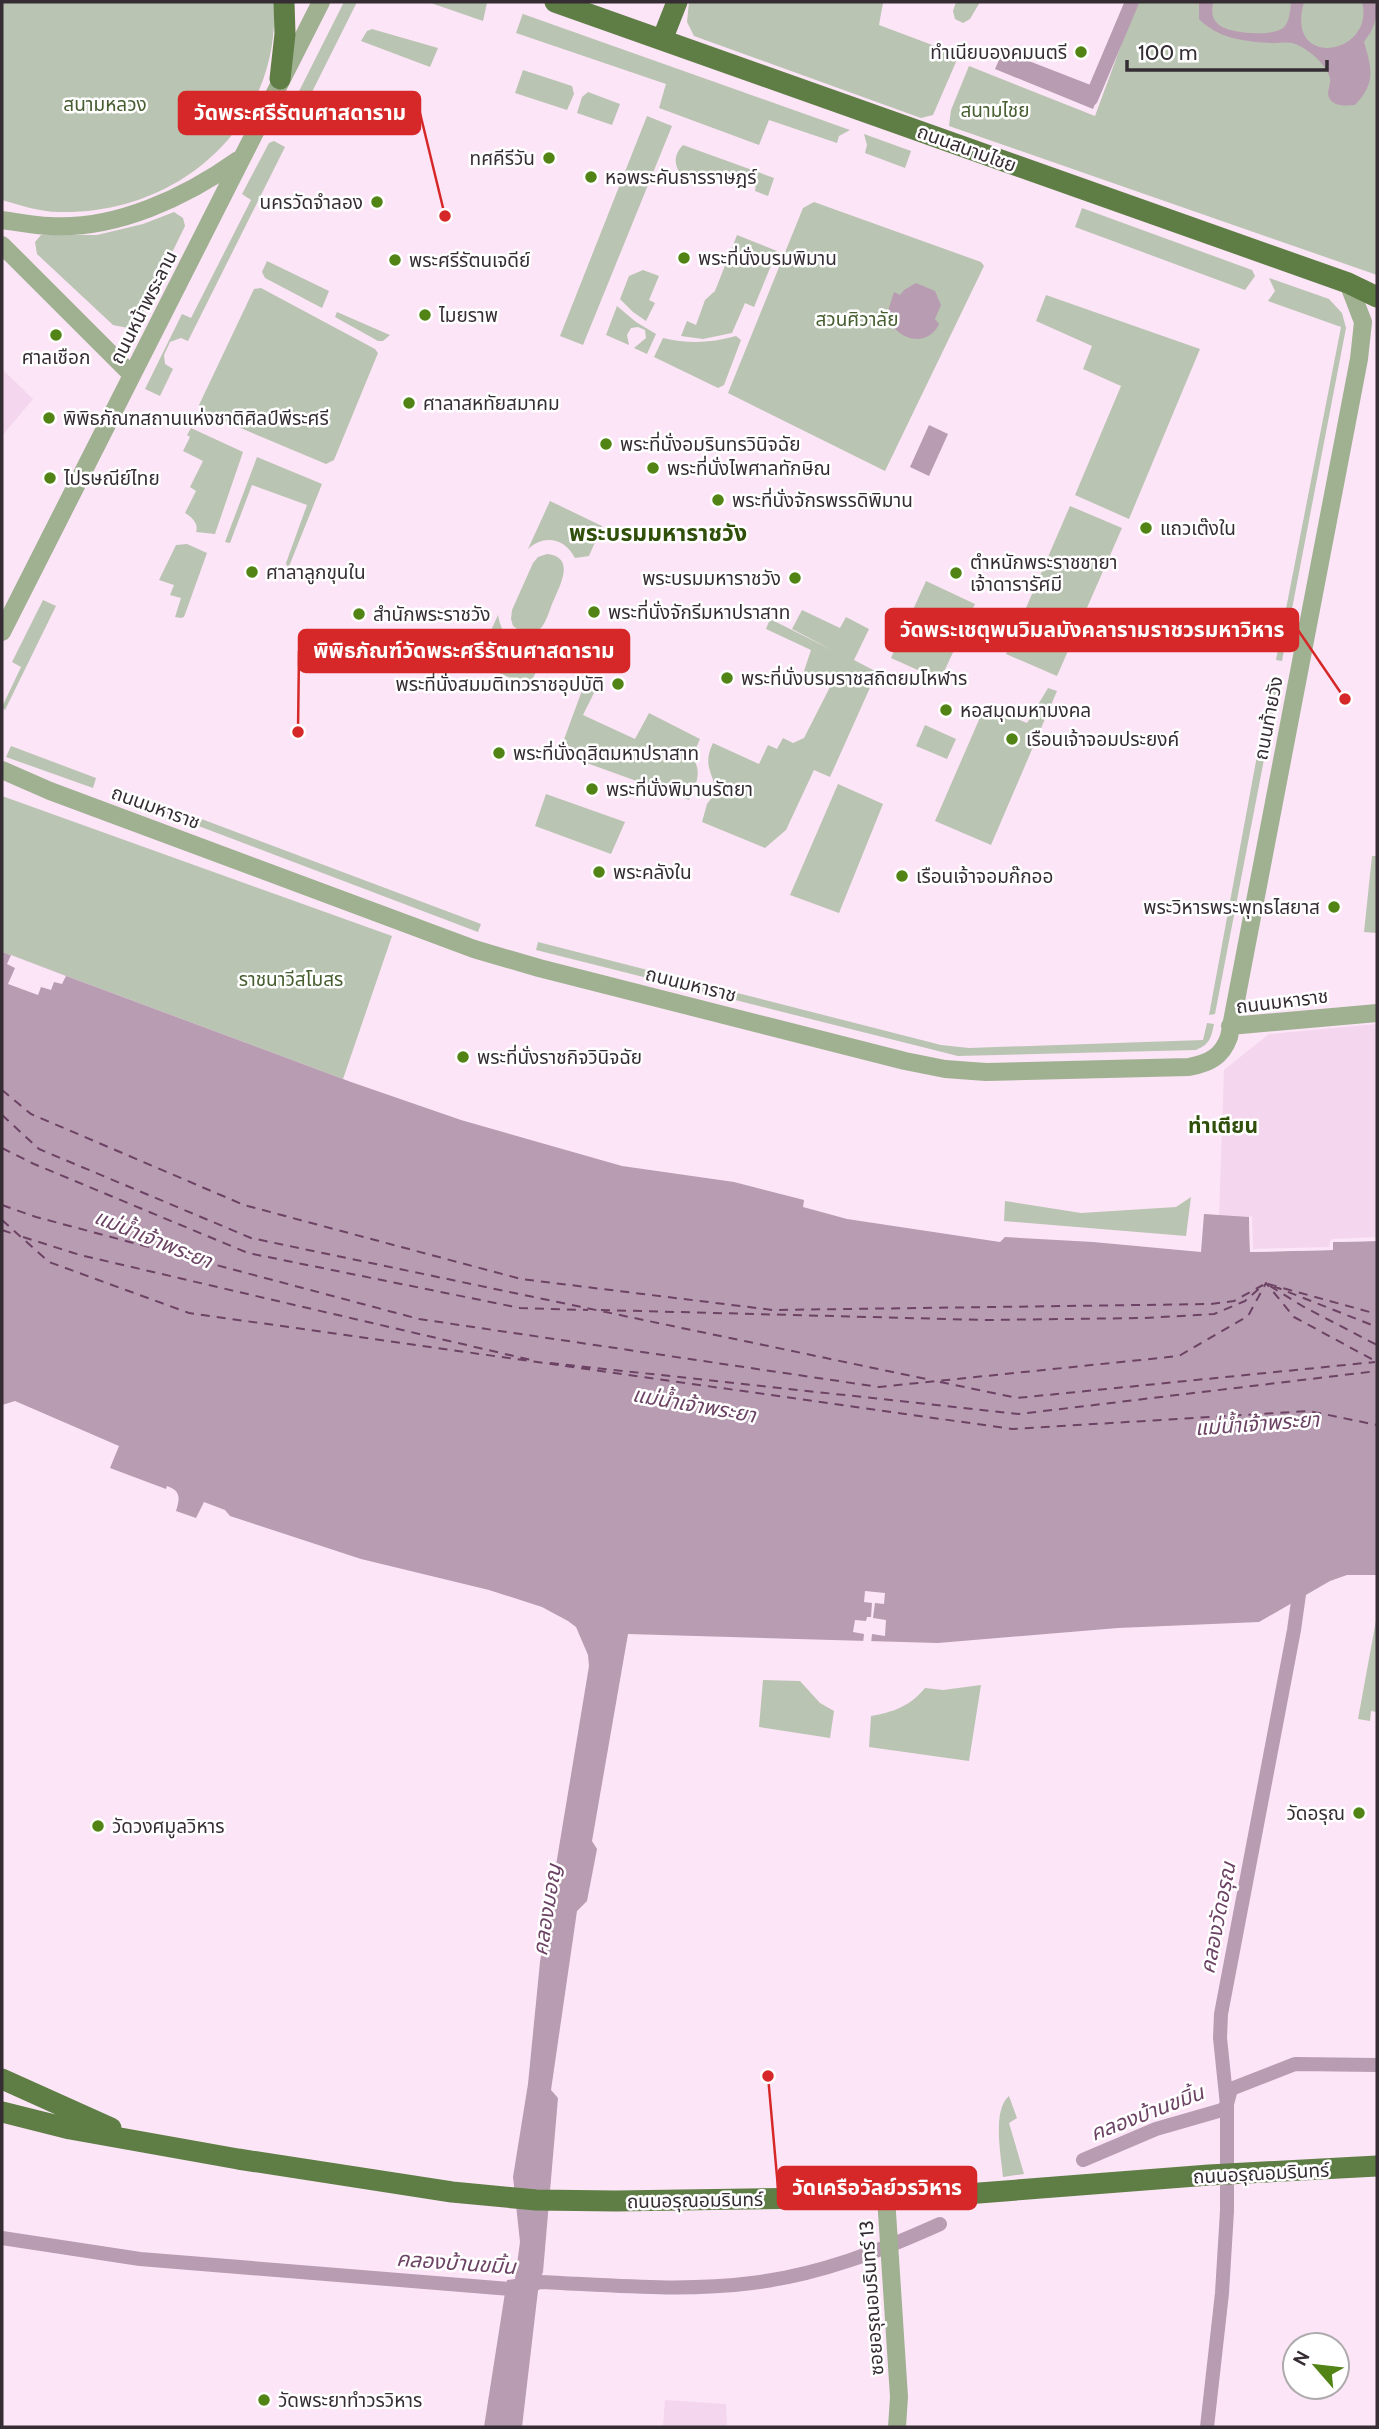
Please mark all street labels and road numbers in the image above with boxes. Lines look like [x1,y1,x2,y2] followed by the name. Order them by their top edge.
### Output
[914,120,1020,177] street label: ถนนสนามไชย
[105,247,182,368] street label: ถนนหน้าพระลาน
[1249,674,1288,762] street label: ถนนท้ายวัง
[108,781,203,834] street label: ถนนมหาราช
[643,962,739,1007] street label: ถนนมหาราช
[1235,984,1329,1019] street label: ถนนมหาราช
[1192,2158,1331,2189] street label: ถนนอรุณอมรินทร์
[627,2188,764,2213] street label: ถนนอรุณอมรินทร์
[855,2220,888,2376] street label: ซอยอรุณอมรินทร์ 13

